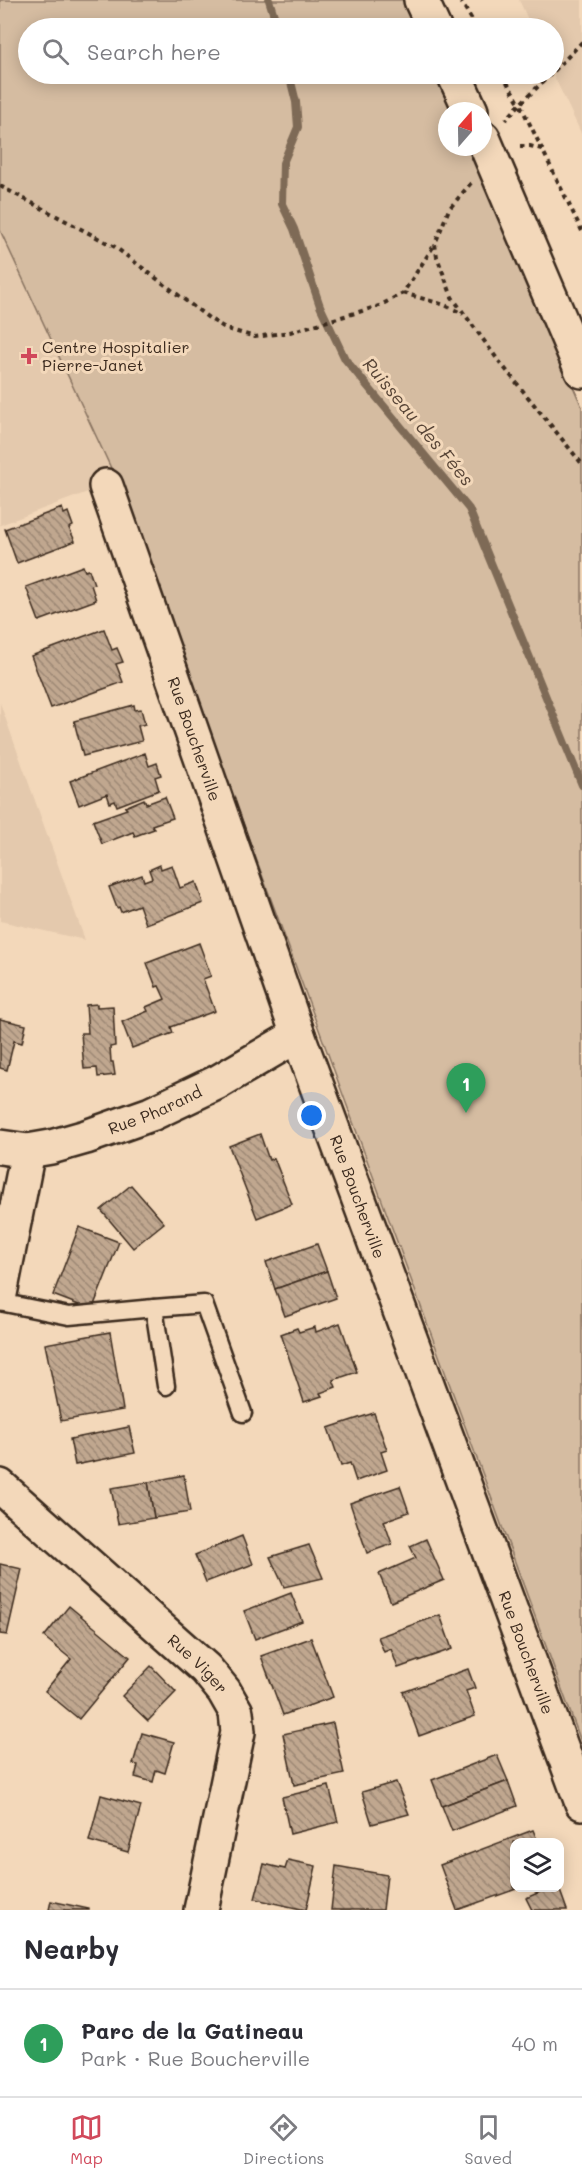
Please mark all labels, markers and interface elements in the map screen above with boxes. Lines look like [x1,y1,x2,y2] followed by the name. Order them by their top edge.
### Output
[18,18,564,84] search box
[39,35,72,68] icon: search
[87,37,221,66] text: Search here
[438,102,492,156] north arrow
[42,336,190,375] place label: Centre Hospitalier Pierre-Janet
[20,347,38,365] marker: Centre Hospitalier Pierre-Janet
[358,352,480,491] water label: Ruisseau des Fées
[164,674,226,804] street label: Rue Boucherville
[446,1064,486,1113] pin: 1
[105,1080,205,1138] street label: Rue Pharand
[297,1101,326,1130] your location
[326,1132,391,1261] street label: Rue Boucherville
[494,1588,559,1717] street label: Rue Boucherville
[164,1629,233,1698] street label: Rue Viger
[510,1838,564,1892] map controls
[510,1838,564,1892] button: layers
[24,1932,119,1966] text: Nearby
[81,2016,304,2045] text: Parc de la Gatineau
[39,2030,48,2056] text: 1
[512,2030,558,2056] text: 40 m
[81,2045,310,2071] text: Park · Rue Boucherville
[70,2111,103,2168] tab: Map
[243,2111,324,2168] tab: Directions
[464,2111,512,2168] tab: Saved

